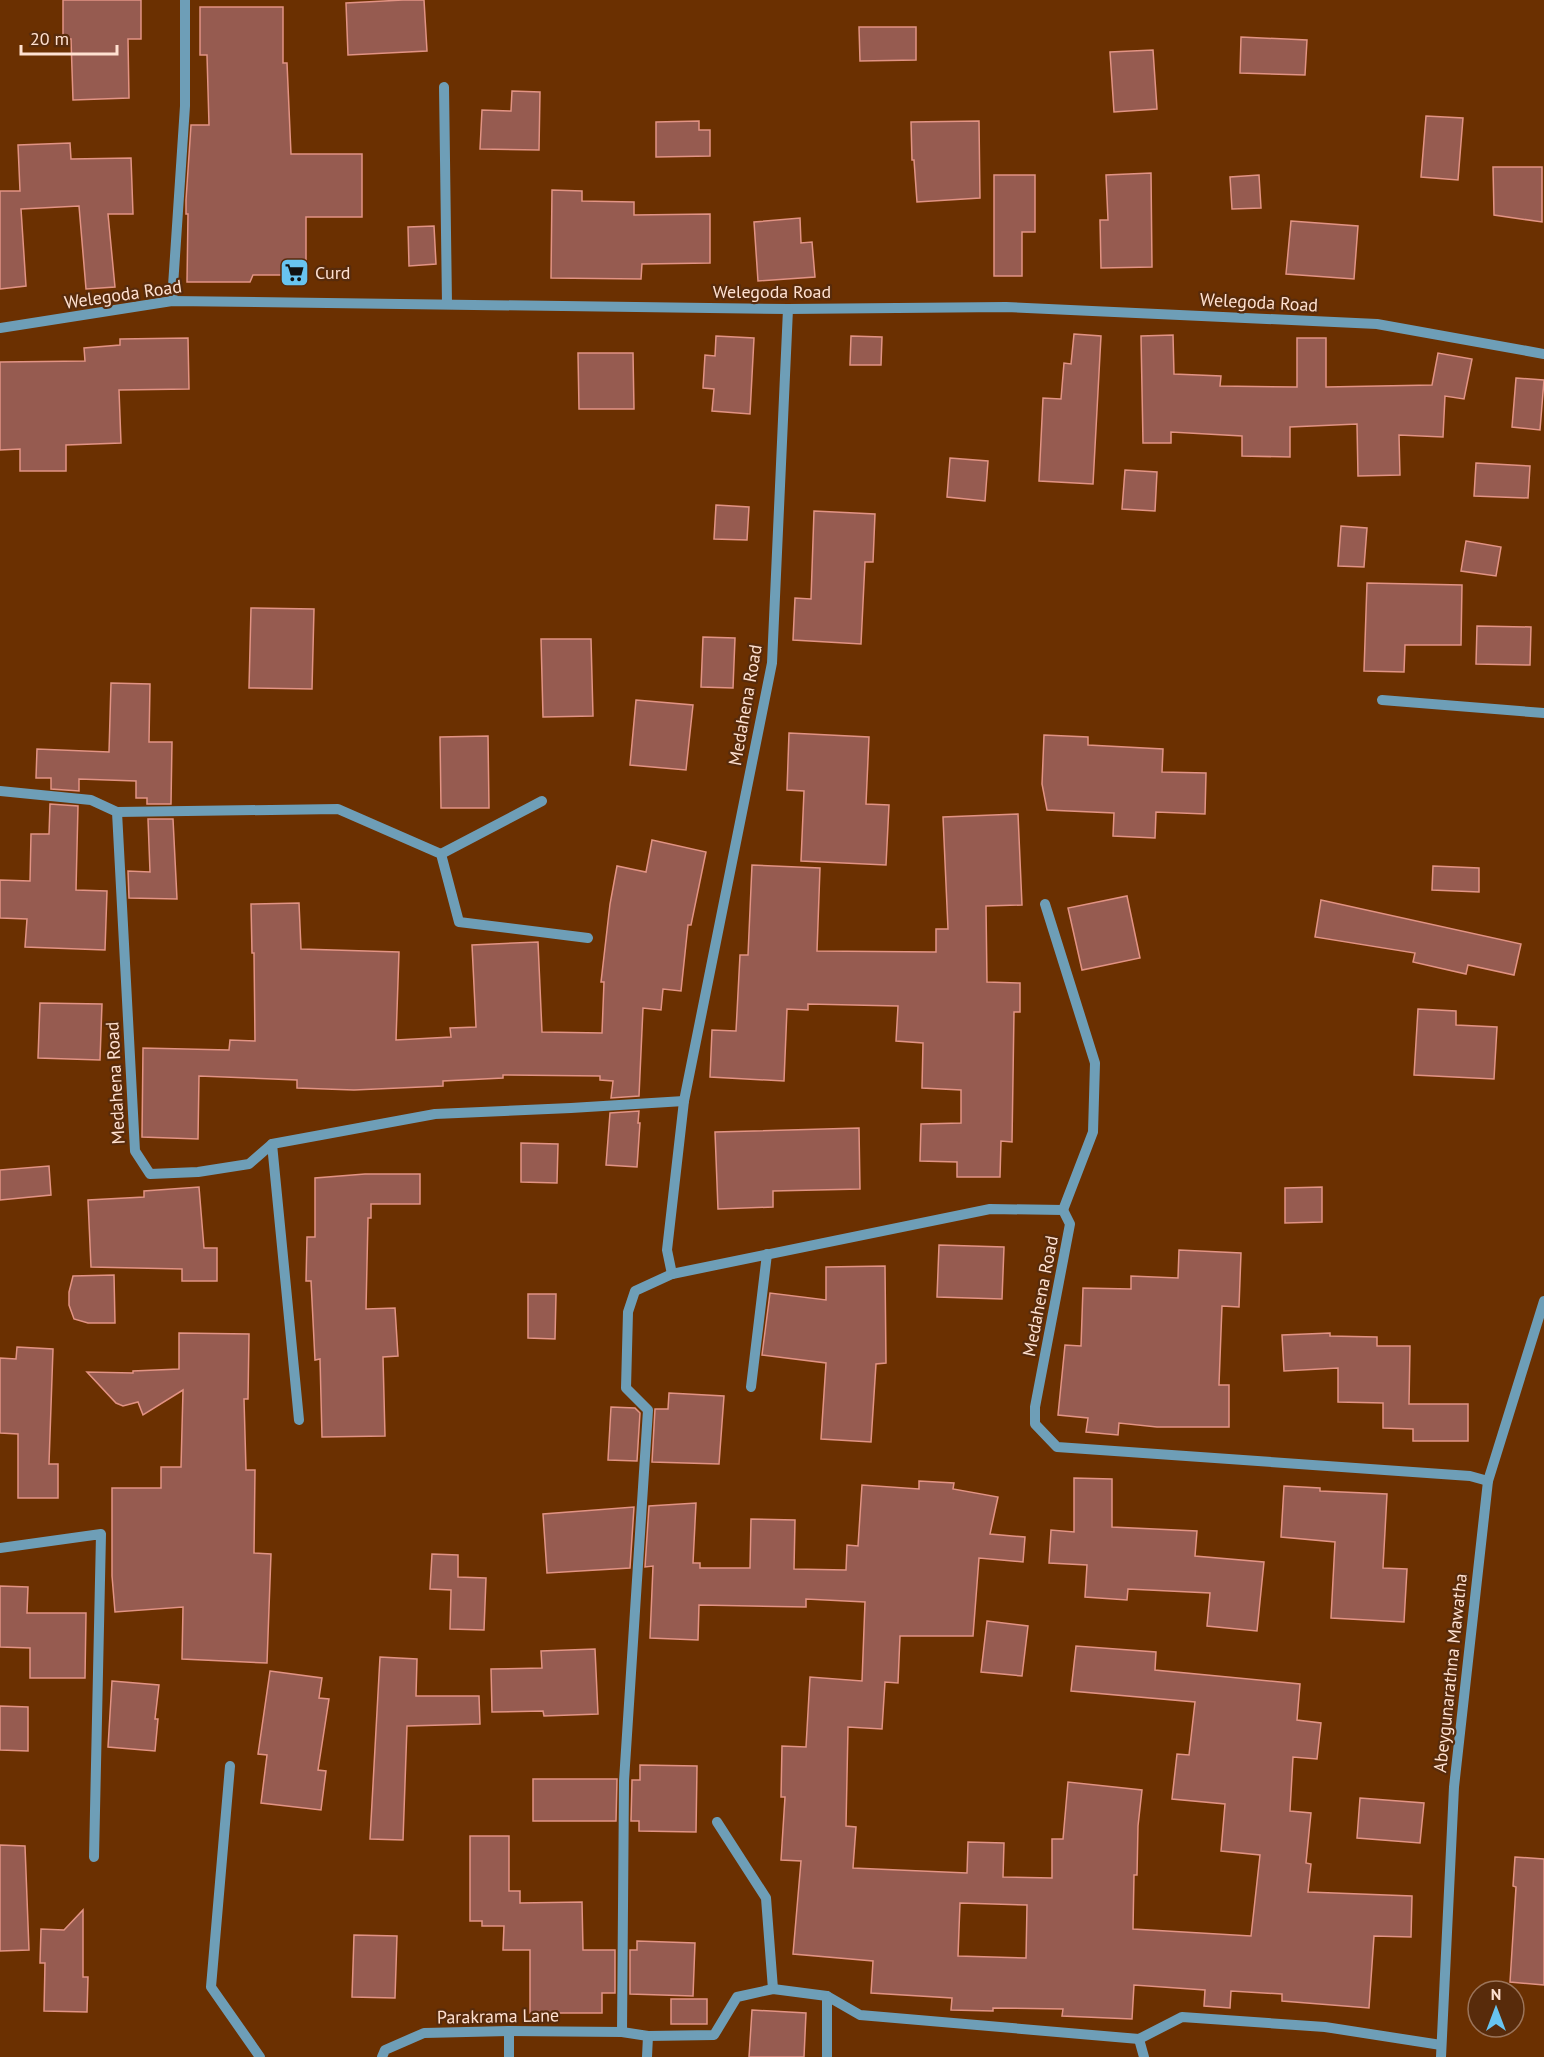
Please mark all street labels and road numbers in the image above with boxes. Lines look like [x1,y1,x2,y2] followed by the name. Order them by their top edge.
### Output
[63,274,183,314] street label: Welegoda Road
[713,280,831,303] street label: Welegoda Road
[1199,287,1319,317] street label: Welegoda Road
[723,643,767,767] street label: Medahena Road
[100,1021,130,1145] street label: Medahena Road
[1017,1234,1063,1358] street label: Medahena Road
[1428,1572,1472,1774] street label: Abeygunarathna Mawatha
[437,2003,559,2029] street label: Parakrama Lane

